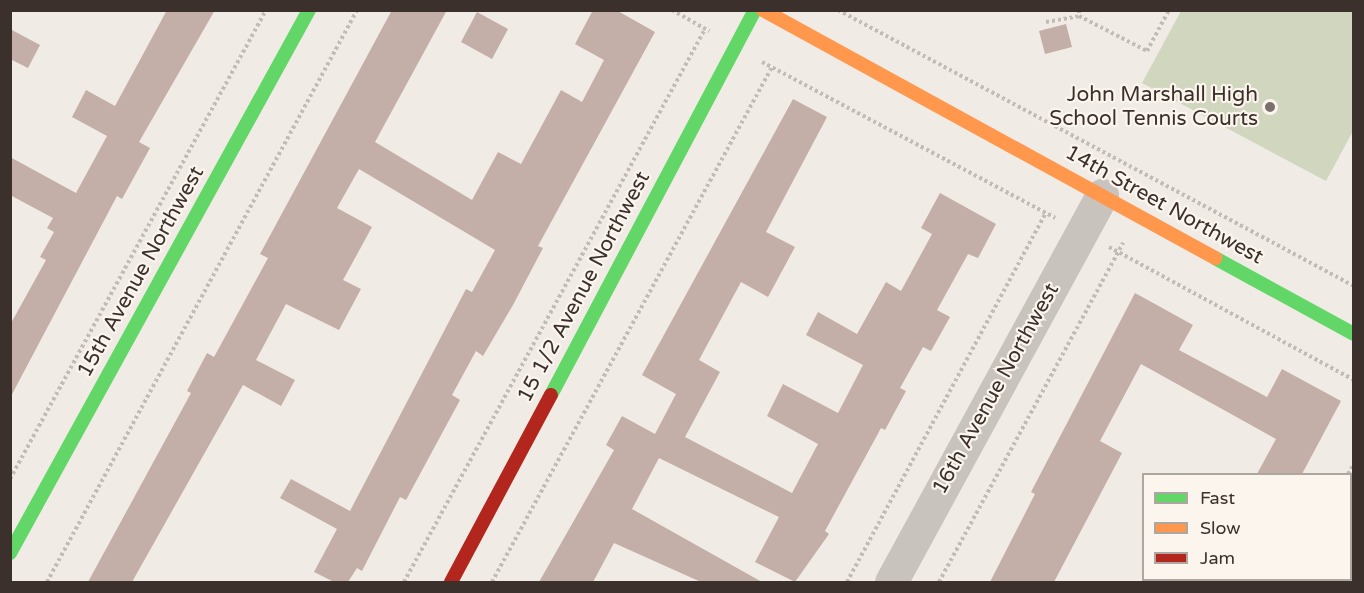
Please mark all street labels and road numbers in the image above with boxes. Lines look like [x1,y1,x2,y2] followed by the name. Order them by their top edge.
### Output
[1061,140,1267,270] street label: 14th Street Northwest
[72,162,210,382] street label: 15th Avenue Northwest
[512,167,656,407] street label: 15 1/2 Avenue Northwest
[927,279,1065,499] street label: 16th Avenue Northwest

